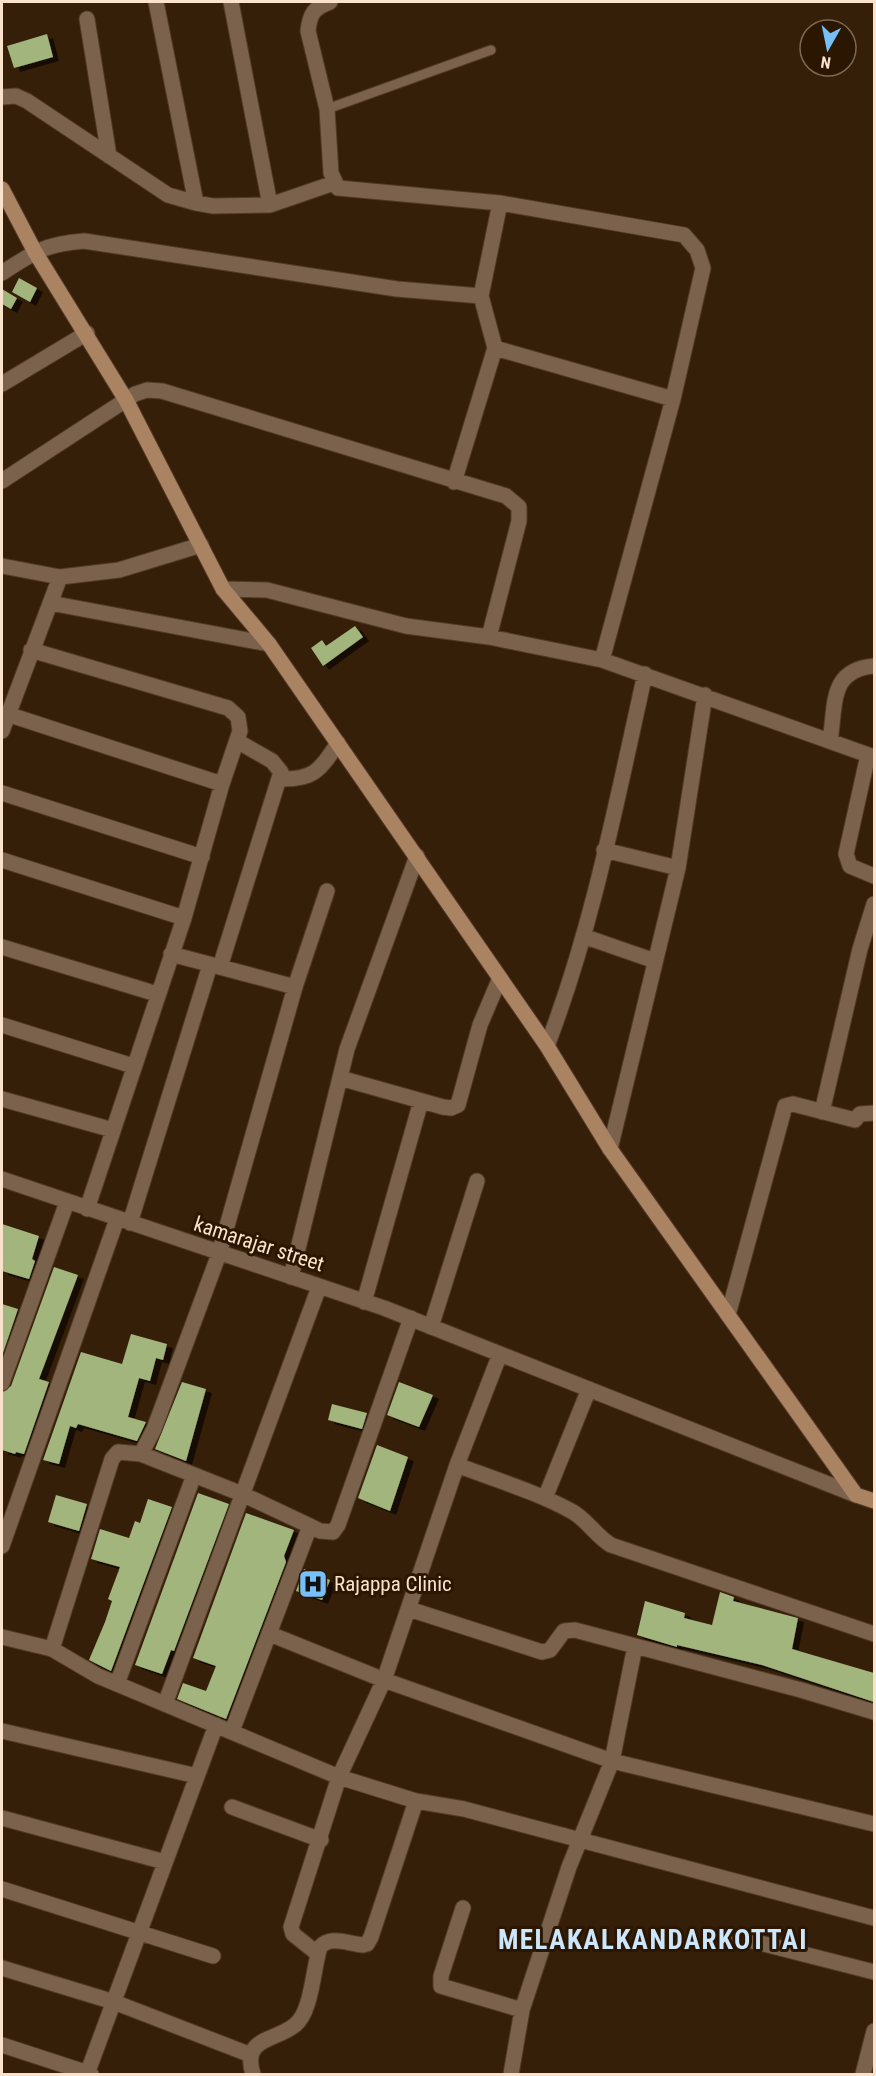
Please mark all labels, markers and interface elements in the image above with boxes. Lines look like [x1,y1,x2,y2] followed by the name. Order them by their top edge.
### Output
[798,18,858,78] north arrow
[819,52,832,72] text: N
[191,1212,327,1276] street label: kamarajar street
[297,1568,329,1600] hospital icon: Rajappa Clinic
[334,1572,452,1596] place label: Rajappa Clinic
[498,1924,808,1956] district label: MELAKALKANDARKOTTAI

